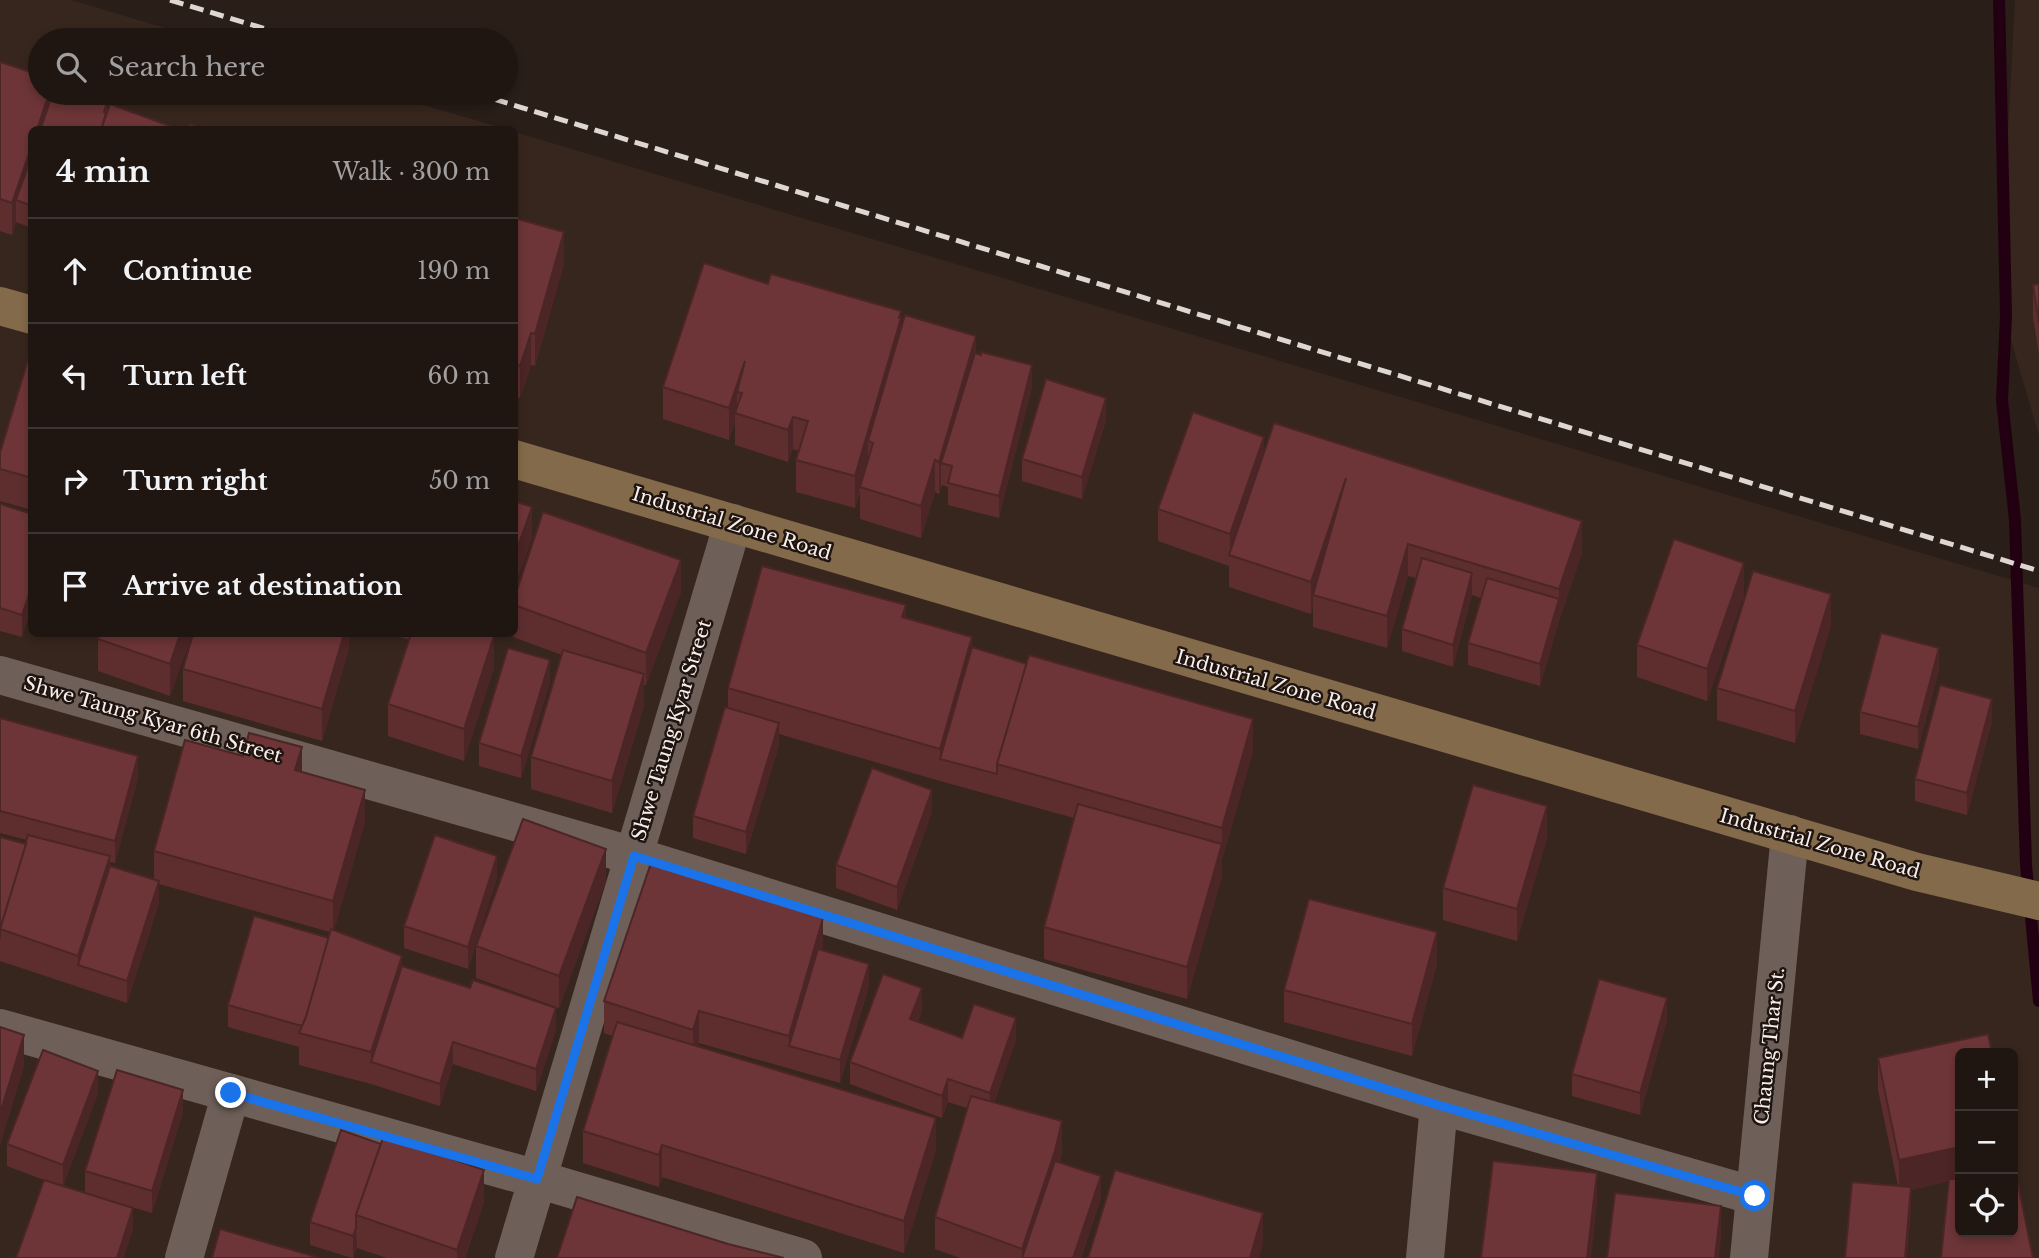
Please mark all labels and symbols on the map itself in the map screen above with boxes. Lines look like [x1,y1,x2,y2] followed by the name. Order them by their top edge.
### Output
[629,482,834,565] street label: Industrial Zone Road
[627,616,716,843] street label: Shwe Taung Kyar Street
[1173,645,1379,724] street label: Industrial Zone Road
[21,672,285,768] street label: Shwe Taung Kyar 6th Street
[1717,804,1923,883] street label: Industrial Zone Road
[1750,966,1789,1126] street label: Chaung Thar St.
[215,1077,246,1108] route end
[1739,1180,1770,1211] route start

